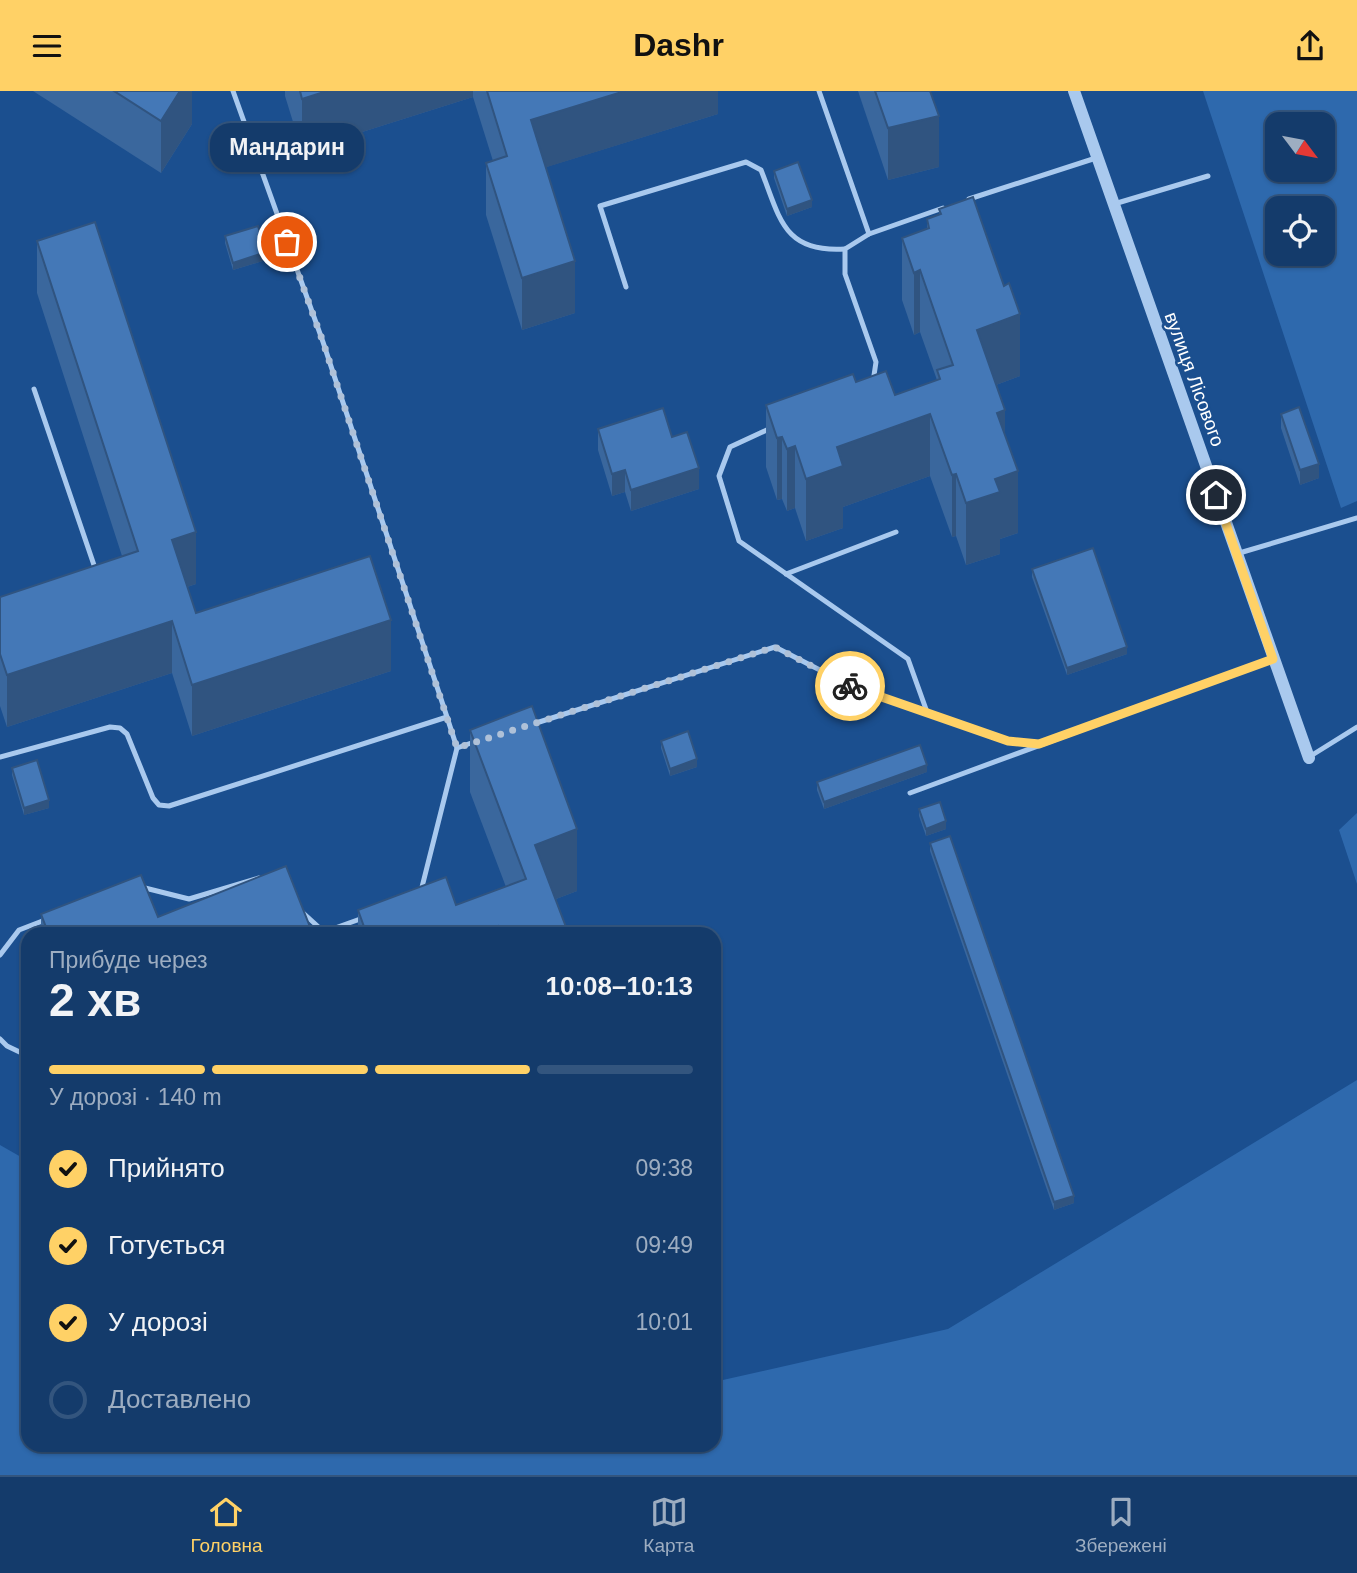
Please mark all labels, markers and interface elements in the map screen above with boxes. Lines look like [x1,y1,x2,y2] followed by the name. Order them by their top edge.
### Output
[28,27,66,65] icon: menu
[633,27,724,63] text: Dashr
[1291,27,1329,65] icon: share
[1265,112,1335,182] north arrow
[1265,112,1335,266] map controls
[210,123,364,172] callout: Мандарин
[229,134,345,160] text: Мандарин
[1265,196,1335,266] button: locate
[257,212,317,272] pin
[268,223,306,261] icon: bag
[1160,309,1229,449] street label: вулиця Лісового
[1186,465,1246,525] pin
[1197,476,1235,514] icon: home
[815,651,885,721] courier
[831,667,869,705] icon: bike
[49,947,208,973] text: Прибуде через
[546,971,693,1001] text: 10:08–10:13
[49,974,141,1026] text: 2 хв
[49,1084,222,1110] text: У дорозі · 140 m
[49,1150,87,1188] icon: check
[108,1153,225,1183] text: Прийнято
[635,1155,693,1181] text: 09:38
[49,1227,87,1265] icon: check
[108,1230,225,1260] text: Готується
[635,1232,693,1258] text: 09:49
[49,1304,87,1342] icon: check
[108,1307,208,1337] text: У дорозі
[635,1309,693,1335] text: 10:01
[108,1384,251,1414] text: Доставлено
[190,1493,263,1557] tab: Головна
[643,1493,694,1557] tab: Карта
[1075,1493,1167,1557] tab: Збережені

